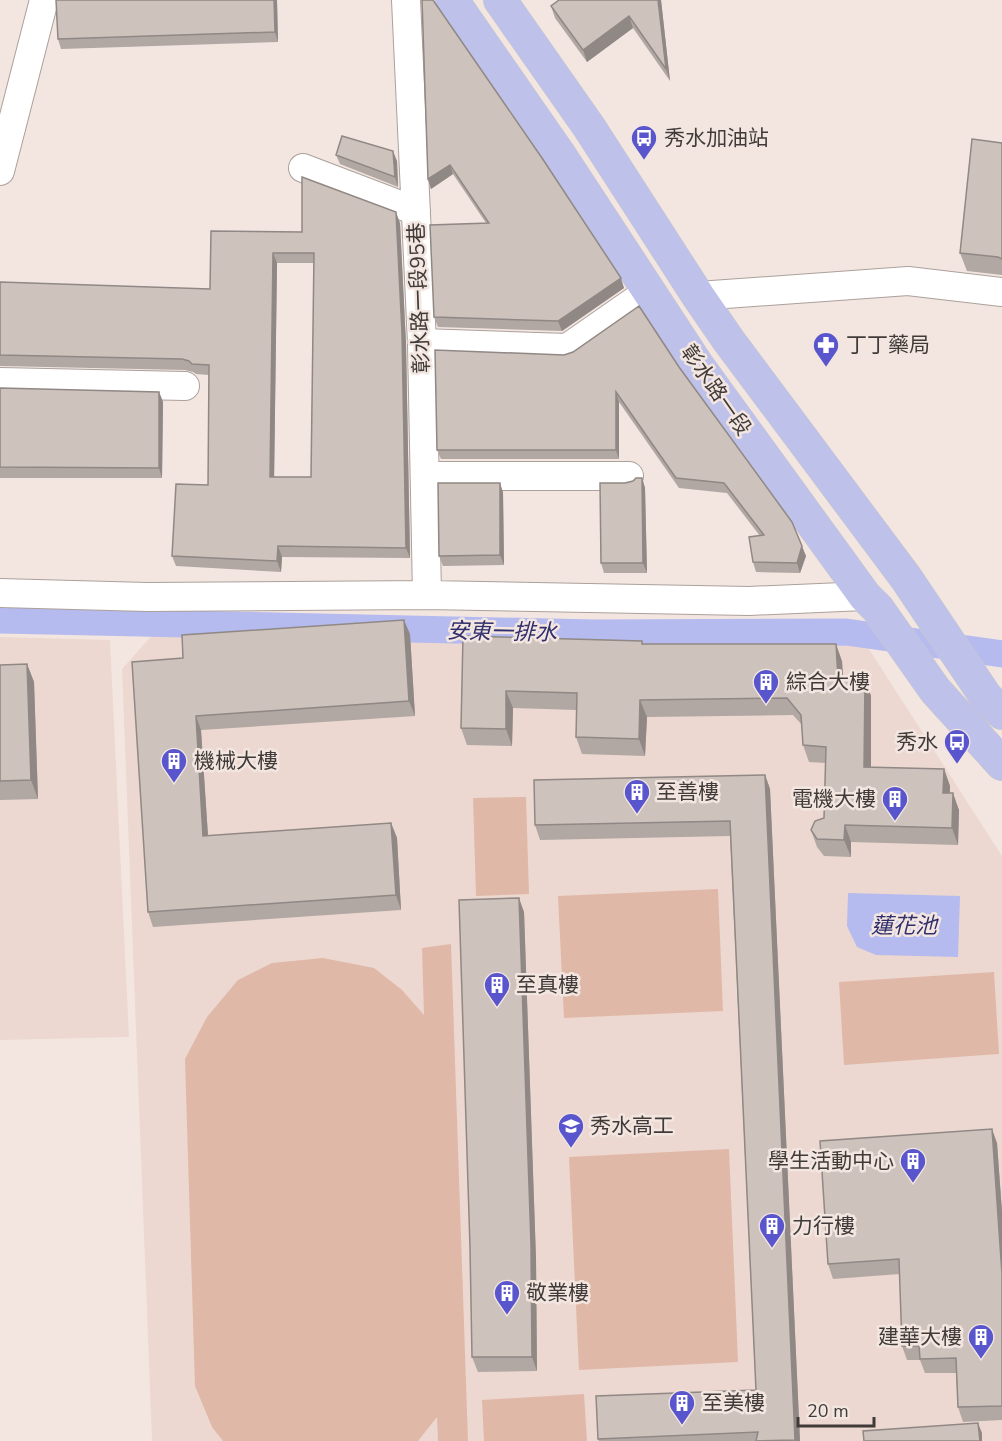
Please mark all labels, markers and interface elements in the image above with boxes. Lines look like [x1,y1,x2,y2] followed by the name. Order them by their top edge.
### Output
[629,123,659,161] bus stop icon: 秀水加油站
[664,124,769,152] place label: 秀水加油站
[402,222,436,374] street label: 彰水路一段95巷
[811,330,841,368] pharmacy icon: 丁丁藥局
[846,331,930,359] place label: 丁丁藥局
[674,339,758,441] street label: 彰水路一段
[447,616,558,648] water label: 安東一排水
[751,667,781,705] building icon: 綜合大樓
[786,668,870,696] place label: 綜合大樓
[942,727,972,765] bus stop icon: 秀水
[896,728,938,756] place label: 秀水
[159,746,189,784] building icon: 機械大樓
[194,747,278,775] place label: 機械大樓
[622,777,652,815] building icon: 至善樓
[656,778,719,806] place label: 至善樓
[880,784,910,822] building icon: 電機大樓
[792,785,876,813] place label: 電機大樓
[871,911,939,941] water label: 蓮花池
[482,970,512,1008] building icon: 至真樓
[516,971,579,999] place label: 至真樓
[556,1111,586,1149] school or university icon: 秀水高工
[590,1112,674,1140] place label: 秀水高工
[898,1146,928,1184] building icon: 學生活動中心
[768,1147,894,1175] place label: 學生活動中心
[757,1211,787,1249] building icon: 力行樓
[792,1212,855,1240] place label: 力行樓
[492,1278,522,1316] building icon: 敬業樓
[526,1279,589,1307] place label: 敬業樓
[966,1322,996,1360] building icon: 建華大樓
[878,1323,962,1351] place label: 建華大樓
[667,1388,697,1426] building icon: 至美樓
[702,1389,765,1417] place label: 至美樓
[798,1390,874,1428] scale bar
[807,1399,849,1423] text: 20 m

